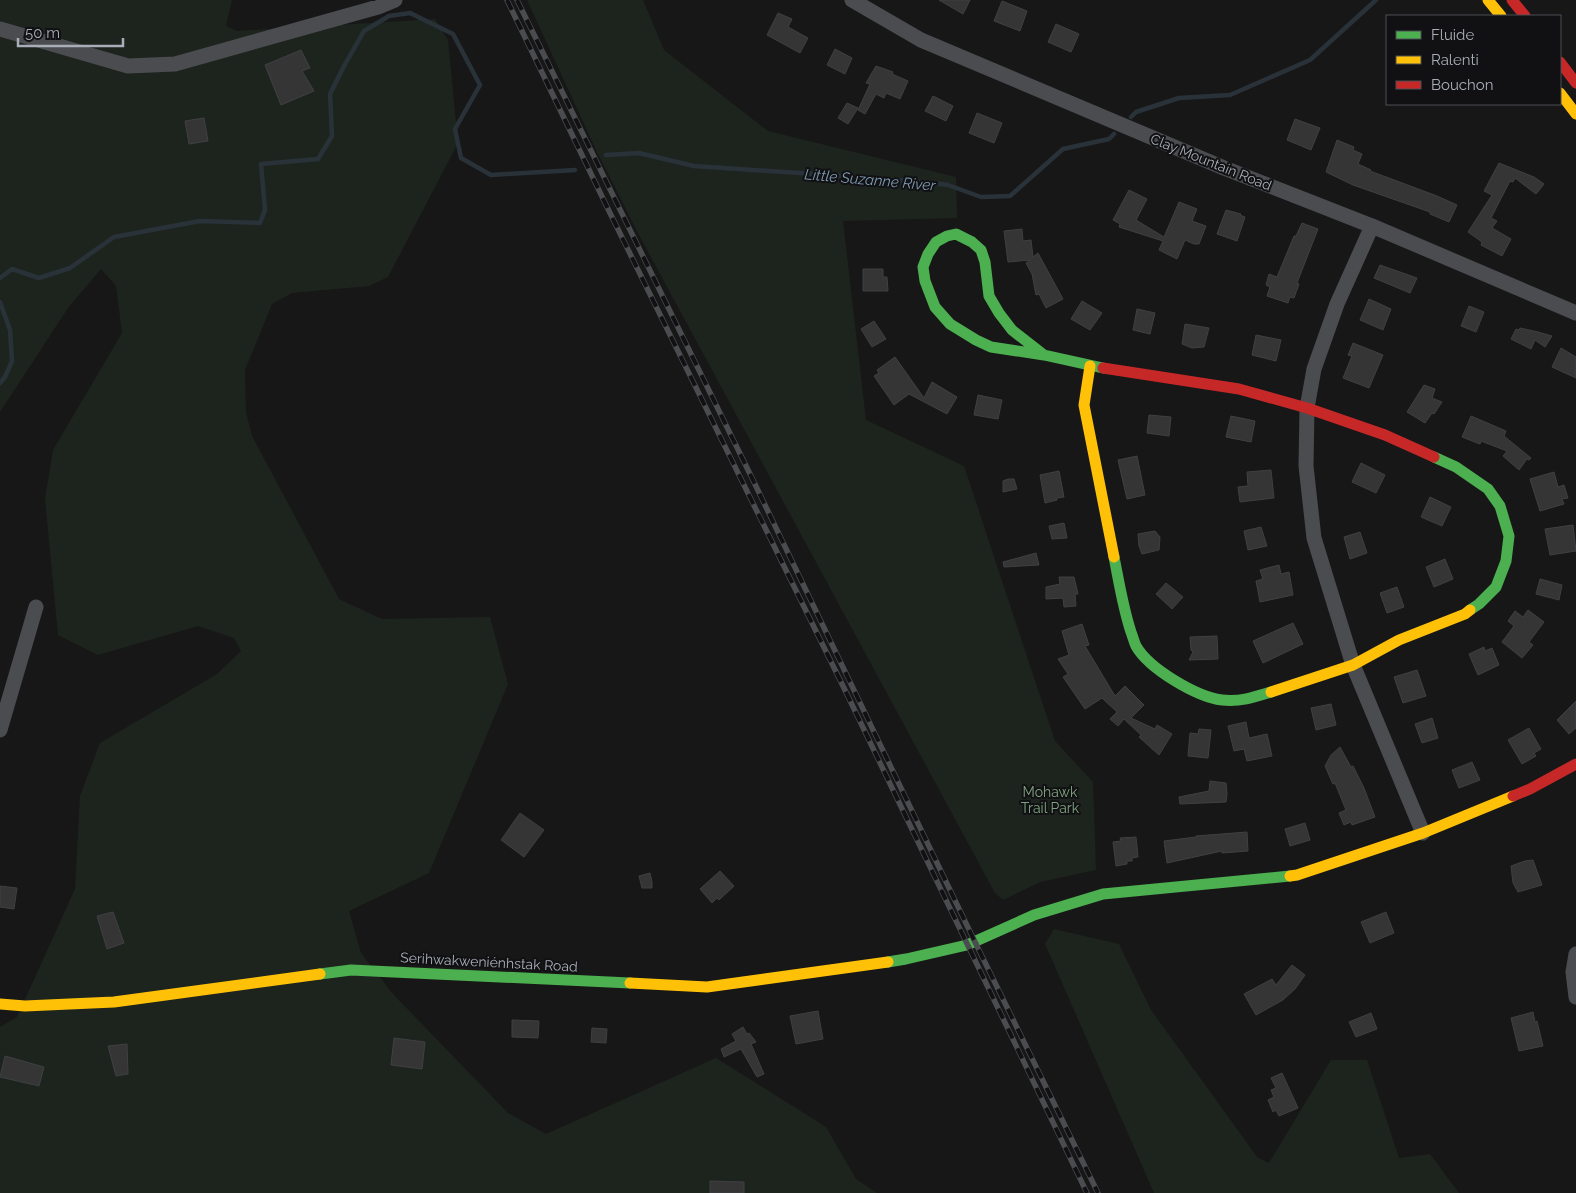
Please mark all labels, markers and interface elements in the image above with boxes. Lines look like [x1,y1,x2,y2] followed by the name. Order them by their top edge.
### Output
[18,15,122,47] scale bar
[1386,15,1561,105] legend
[25,24,60,42] text: 50 m
[1431,26,1474,44] text: Fluide
[1431,51,1479,69] text: Ralenti
[1431,76,1493,94] text: Bouchon
[1148,130,1274,194] street label: Clay Mountain Road
[804,165,937,195] water label: Little Suzanne River
[1021,784,1080,816] park label: Mohawk Trail Park
[400,949,578,975] street label: Serihwakweniénhstak Road

